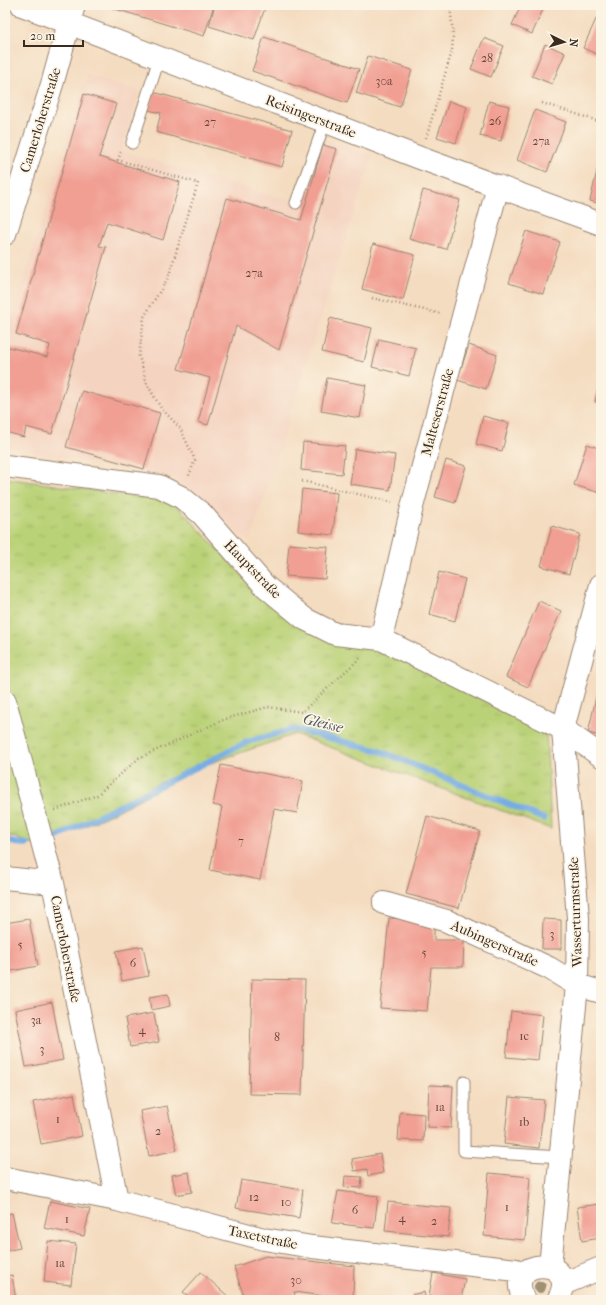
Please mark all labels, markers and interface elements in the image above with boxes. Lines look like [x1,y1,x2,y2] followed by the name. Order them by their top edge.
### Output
[24,22,83,48] scale bar
[544,22,584,62] north arrow
[30,29,55,43] text: 20 m
[567,38,580,48] text: N
[481,51,493,65] house number: 28
[16,66,65,175] street label: Camerloherstraße
[375,74,393,88] house number: 30a
[263,91,359,142] street label: Reisingerstraße
[489,114,502,128] house number: 26
[204,115,216,129] house number: 27
[532,134,550,148] house number: 27a
[245,266,263,280] house number: 27a
[418,366,457,458] street label: Malteserstraße
[220,536,285,602] street label: Hauptstraße
[301,709,346,737] water label: Gleisse
[238,834,244,848] house number: 7
[565,857,586,968] street label: Wasserturmstraße
[47,894,84,1004] street label: Camerloherstraße
[448,916,541,970] street label: Aubingerstraße
[550,927,555,941] house number: 3
[17,938,23,952] house number: 5
[421,946,427,960] house number: 5
[130,956,137,970] house number: 6
[31,1013,42,1027] house number: 3a
[138,1023,146,1037] house number: 4
[519,1029,529,1043] house number: 1c
[274,1030,280,1044] house number: 8
[40,1042,45,1056] house number: 3
[435,1100,445,1114] house number: 1a
[56,1112,60,1126] house number: 1
[519,1115,529,1129] house number: 1b
[155,1124,161,1138] house number: 2
[249,1190,259,1204] house number: 12
[281,1195,291,1209] house number: 10
[505,1200,509,1214] house number: 1
[352,1203,359,1217] house number: 6
[398,1211,406,1225] house number: 4
[65,1212,69,1226] house number: 1
[431,1214,437,1228] house number: 2
[226,1222,299,1253] street label: Taxetstraße
[55,1256,65,1270] house number: 1a
[290,1273,302,1287] house number: 30

